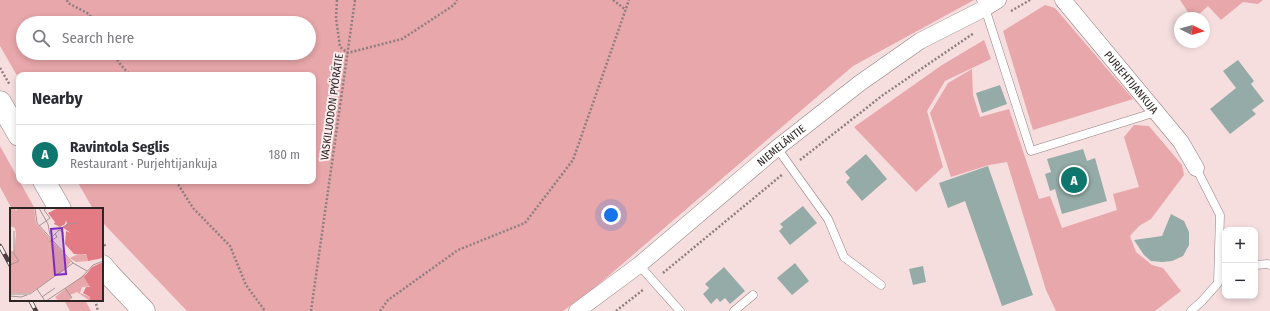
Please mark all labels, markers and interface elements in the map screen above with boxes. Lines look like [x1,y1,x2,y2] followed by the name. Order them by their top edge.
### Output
[1174,12,1210,48] north arrow
[16,16,316,60] search box
[30,27,52,49] icon: search
[62,29,134,47] text: Search here
[1102,48,1161,116] street label: PURJEHTIJANKUJA
[318,53,346,161] street label: VASKILUODON PYÖRÄTIE
[32,88,83,109] text: Nearby
[754,122,808,169] street label: NIEMELÄNTIE
[70,138,169,156] text: Ravintola Seglis
[41,147,49,162] text: A
[269,147,300,162] text: 180 m
[70,156,217,171] text: Restaurant · Purjehtijankuja
[1061,165,1087,195] pin: A
[601,205,621,225] your location
[10,208,103,301] inset map
[1222,227,1258,299] map controls
[1222,227,1258,263] button: +
[1222,263,1258,299] button: −

